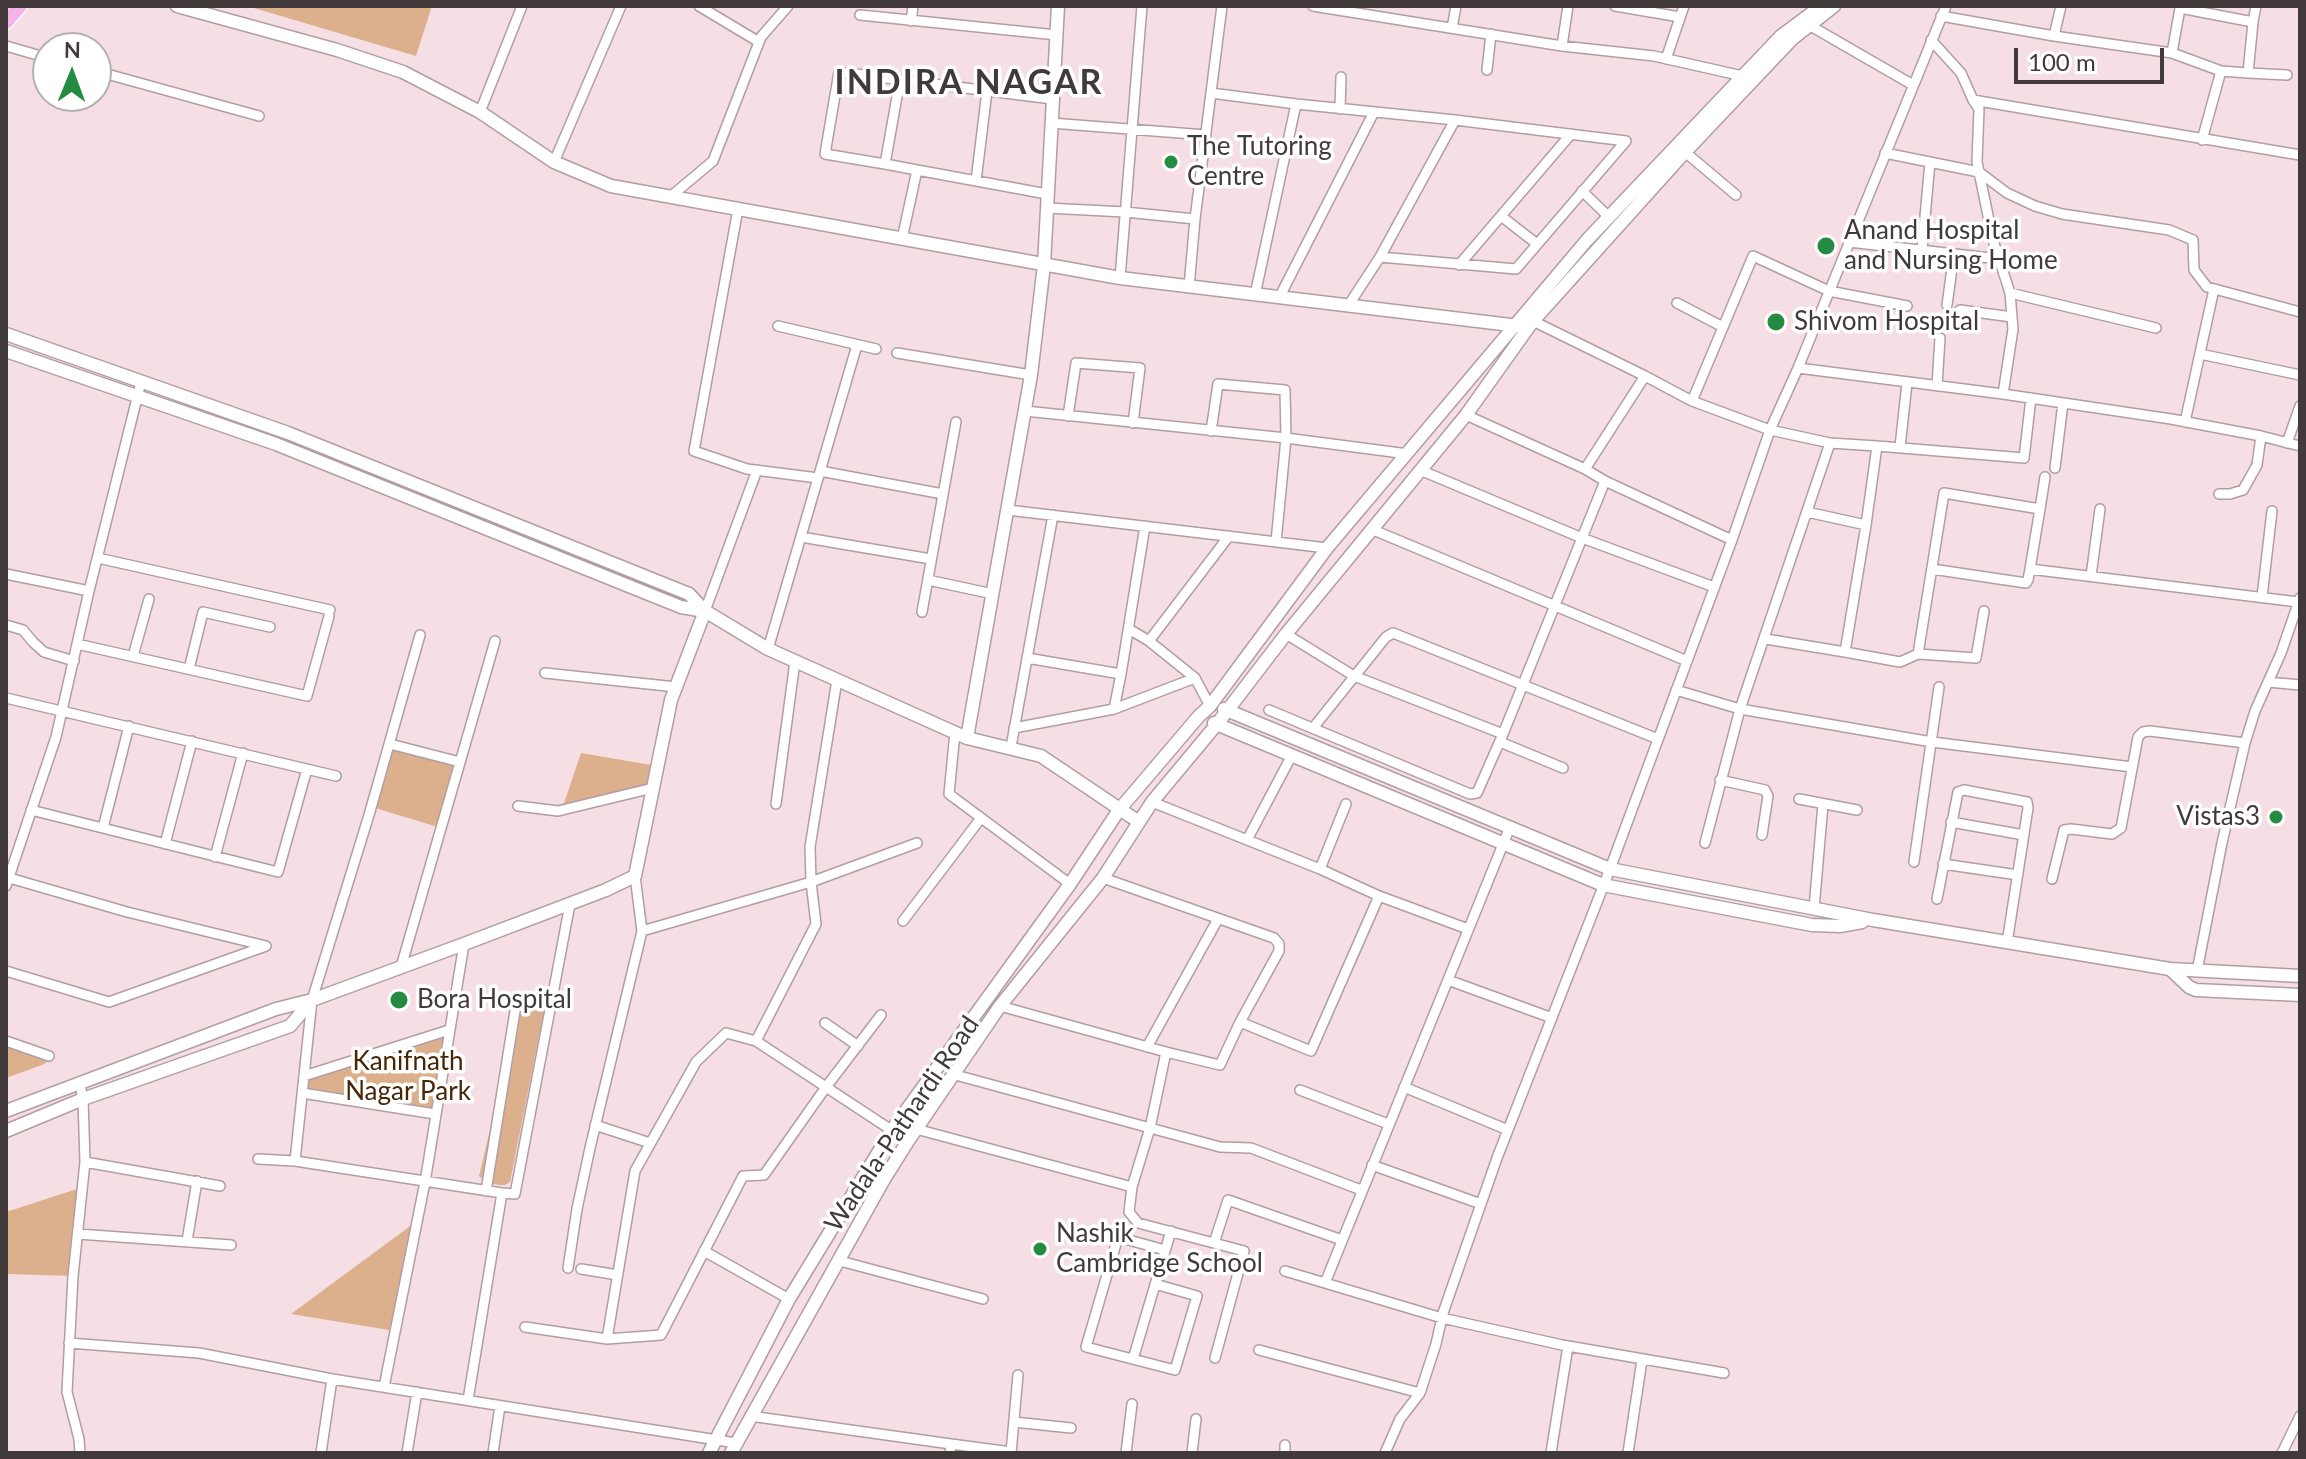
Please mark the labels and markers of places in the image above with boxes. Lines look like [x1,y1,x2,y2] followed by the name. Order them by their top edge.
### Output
[1187,131,1332,192] place label: The Tutoring Centre
[1162,153,1180,171] marker: The Tutoring Centre
[1844,215,2058,276] place label: Anand Hospital and Nursing Home
[1815,235,1837,257] marker: Anand Hospital and Nursing Home
[1794,306,1979,338] place label: Shivom Hospital
[1765,311,1787,333] marker: Shivom Hospital
[2176,801,2260,833] place label: Vistas3
[2267,808,2285,826] marker: Vistas3
[417,984,572,1016] place label: Bora Hospital
[388,989,410,1011] marker: Bora Hospital
[1056,1218,1263,1280] place label: Nashik Cambridge School
[1031,1240,1049,1258] marker: Nashik Cambridge School

